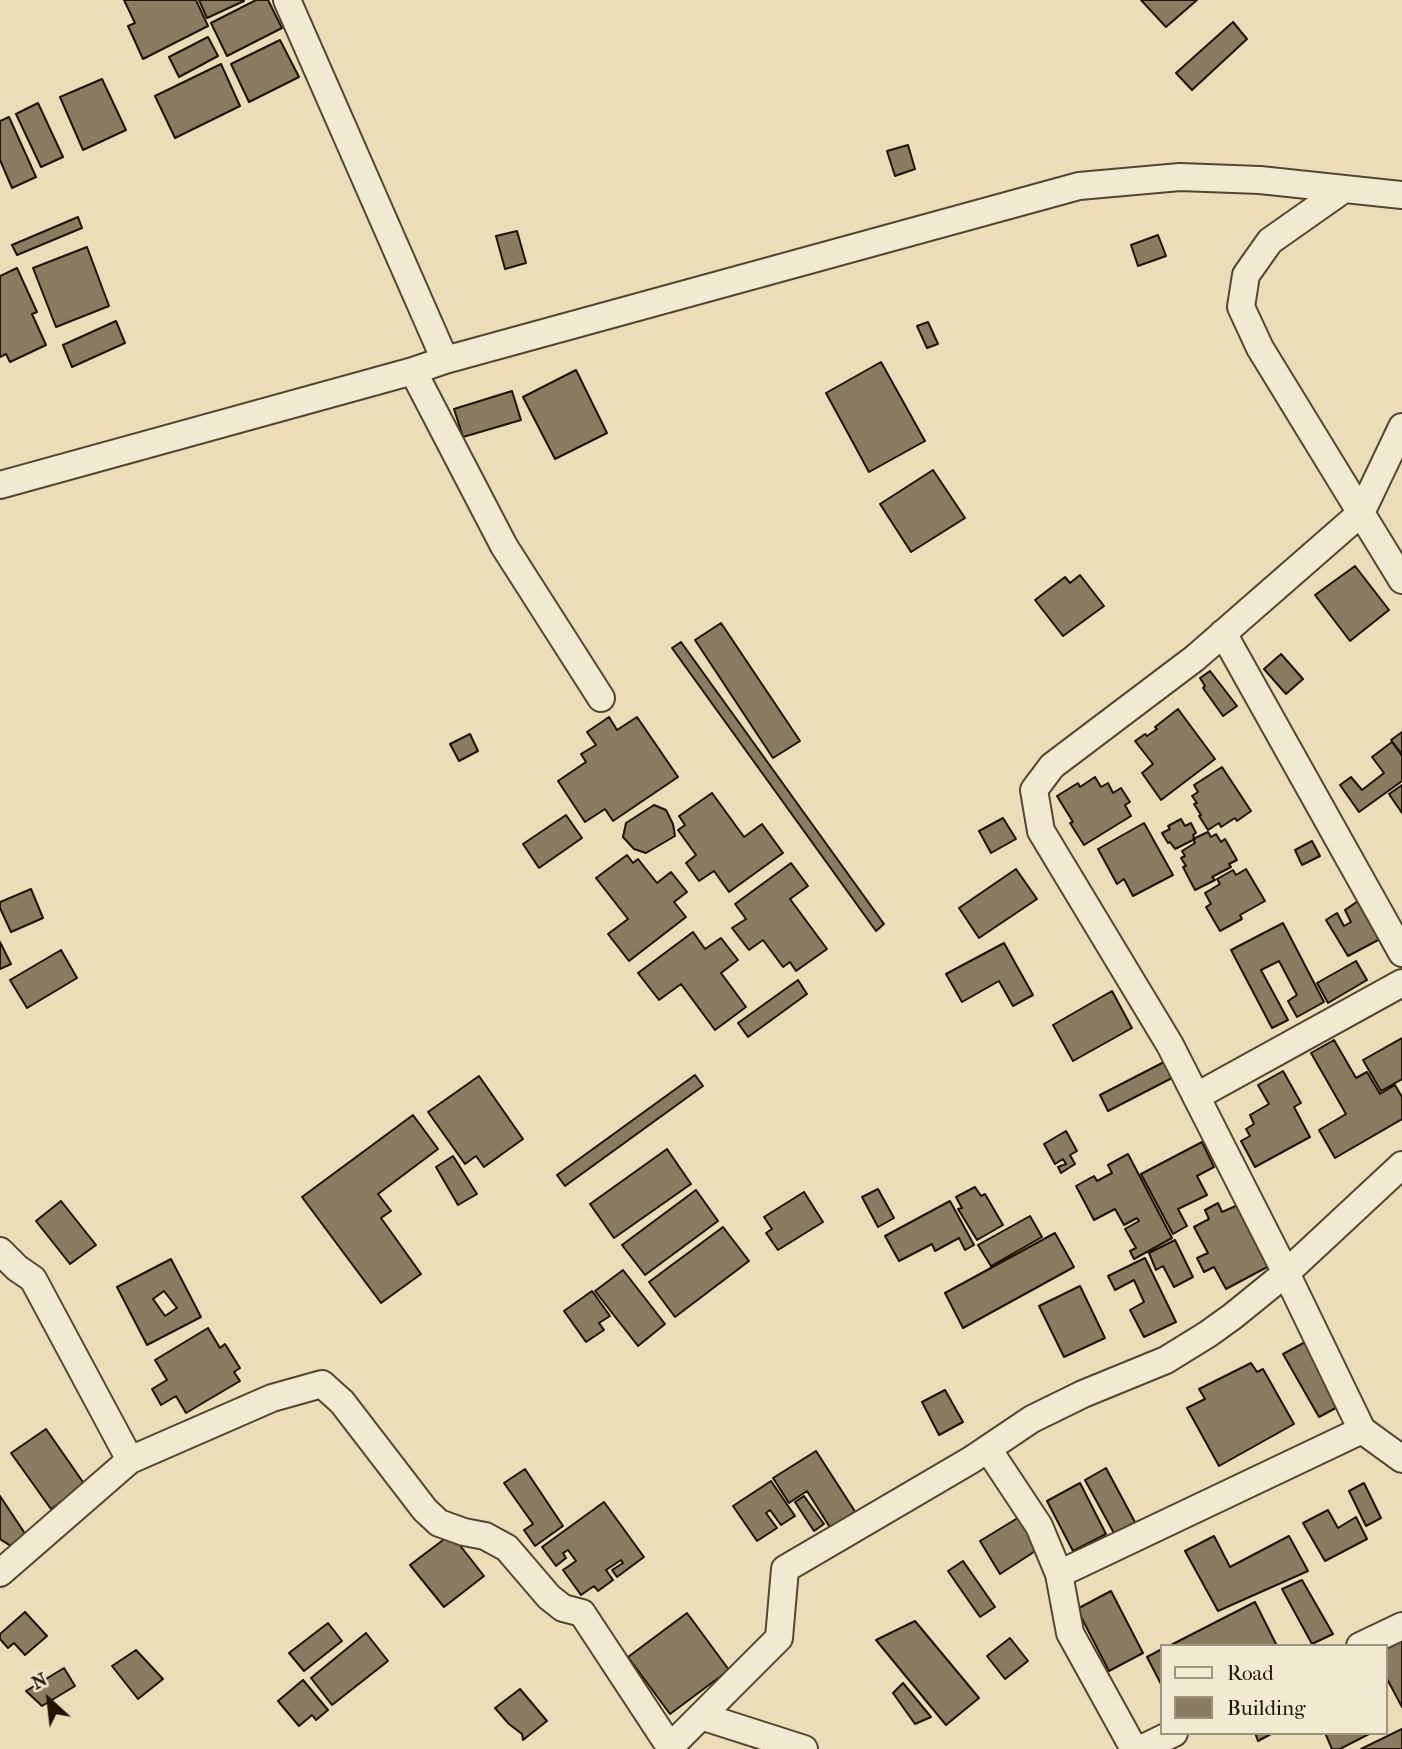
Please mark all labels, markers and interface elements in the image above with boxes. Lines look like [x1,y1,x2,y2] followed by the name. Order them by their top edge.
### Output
[1160,1644,1388,1735] legend
[1227,1661,1274,1685] text: Road
[14,1665,84,1735] north arrow
[28,1668,51,1694] text: N
[1227,1696,1305,1720] text: Building

